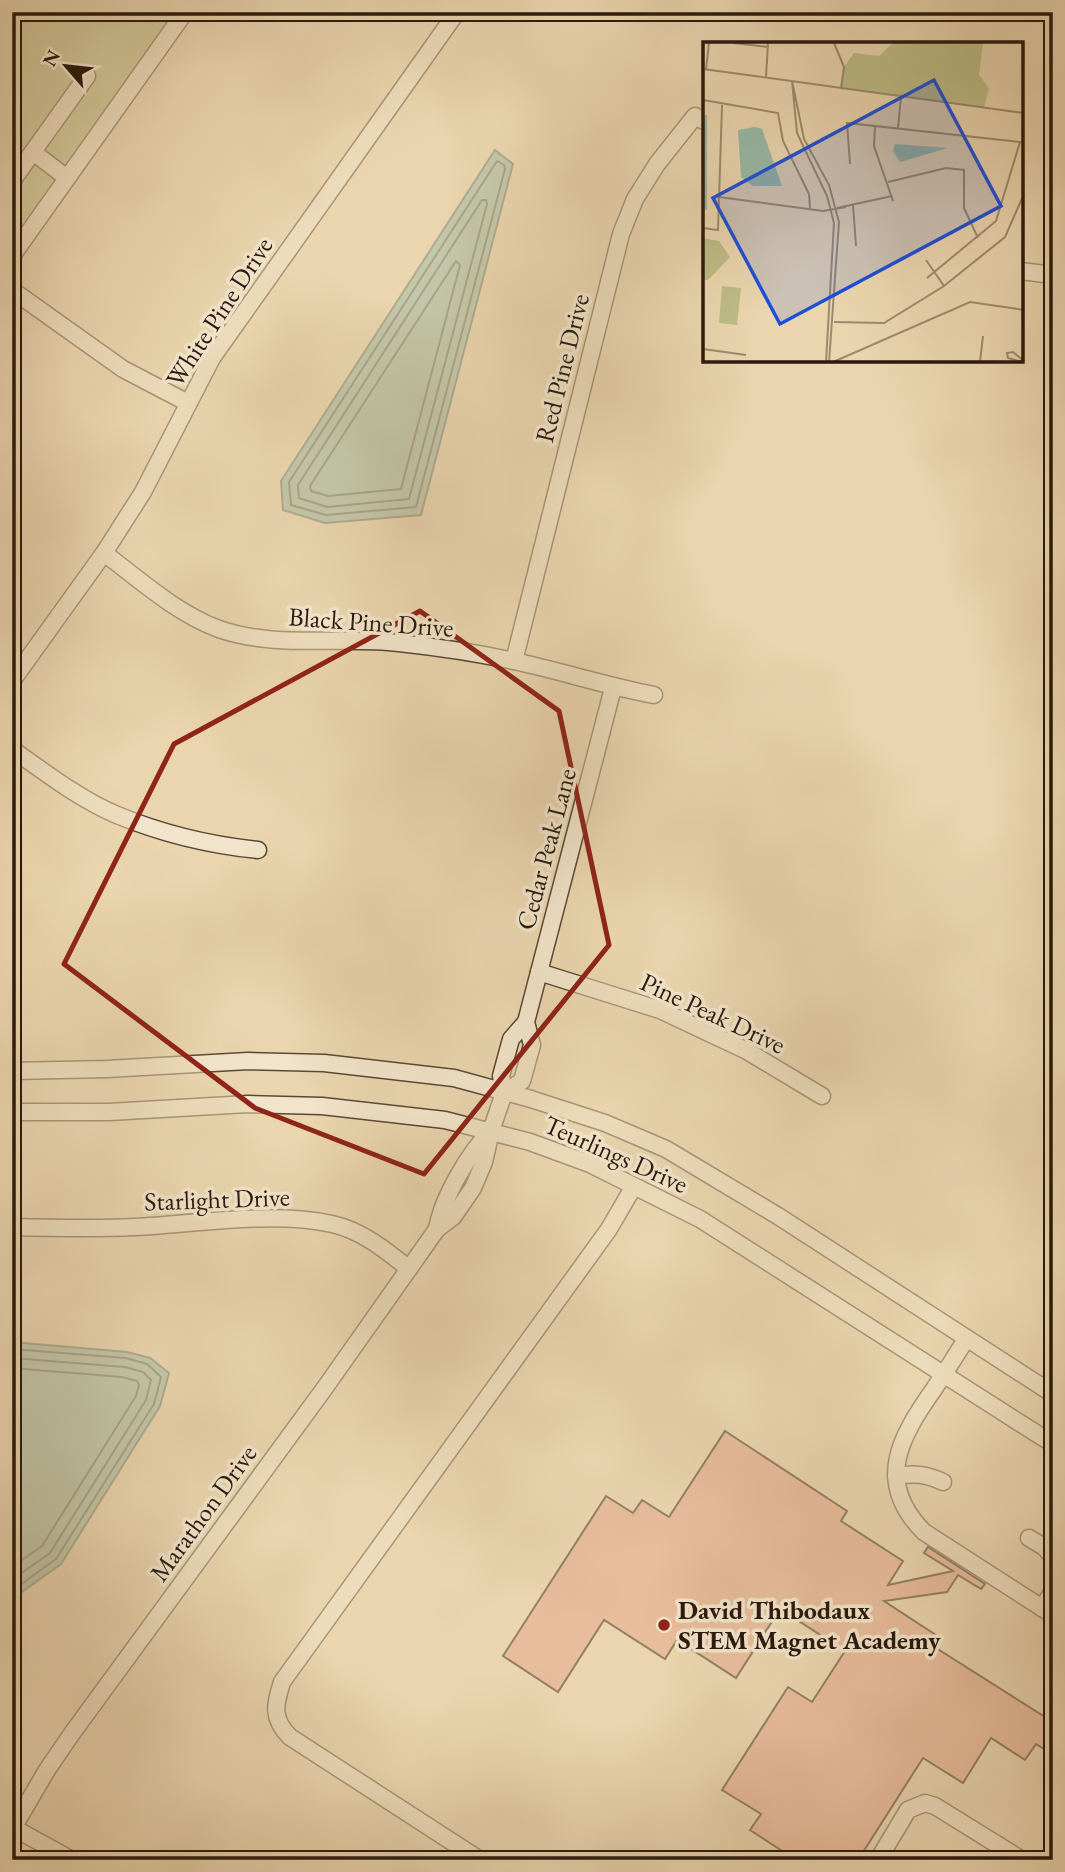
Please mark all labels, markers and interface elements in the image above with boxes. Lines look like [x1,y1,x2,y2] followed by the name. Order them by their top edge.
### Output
[32,32,102,102] north arrow
[703,42,1023,362] inset map
[37,45,66,71] text: N
[158,230,280,394] street label: White Pine Drive
[527,290,597,446] street label: Red Pine Drive
[287,599,455,645] street label: Black Pine Drive
[508,764,584,934] street label: Cedar Peak Lane
[635,965,791,1061] street label: Pine Peak Drive
[539,1107,693,1201] street label: Teurlings Drive
[144,1179,290,1219] street label: Starlight Drive
[142,1438,264,1588] street label: Marathon Drive
[678,1593,941,1657] place label: David Thibodaux STEM Magnet Academy
[656,1617,672,1633] marker: David Thibodaux STEM Magnet Academy

